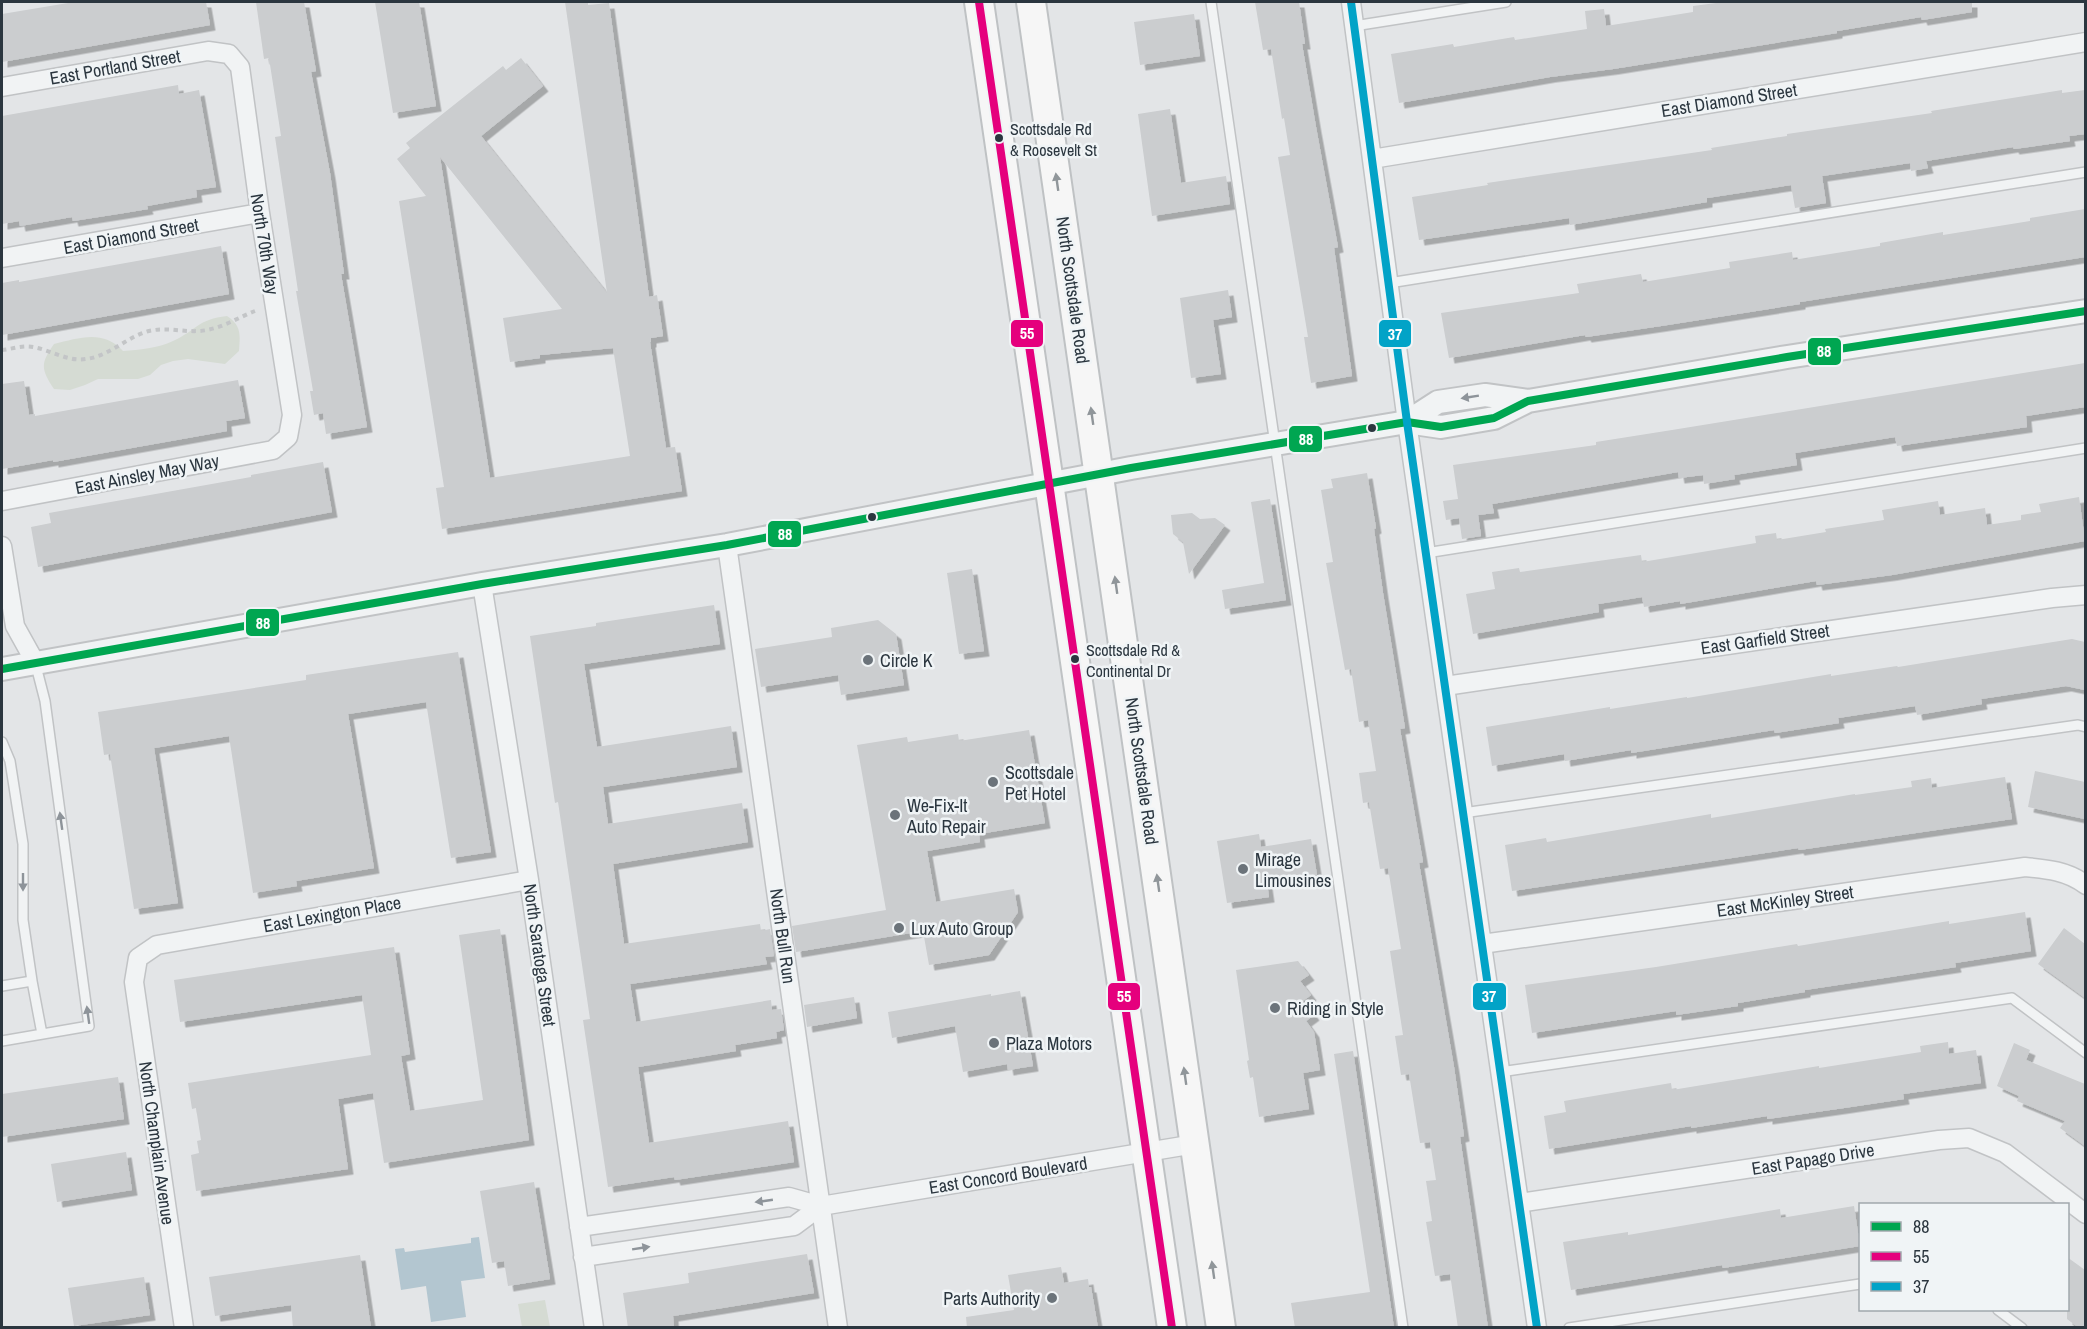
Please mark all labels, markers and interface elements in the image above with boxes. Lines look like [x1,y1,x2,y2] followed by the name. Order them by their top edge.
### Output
[48,43,182,91] street label: East Portland Street
[1659,77,1799,123] street label: East Diamond Street
[1010,118,1097,161] place label: Scottsdale Rd & Roosevelt St
[993,132,1005,144] marker: Scottsdale Rd & Roosevelt St
[1053,172,1062,191] one-way arrow
[245,192,285,297] street label: North 70th Way
[61,212,201,260] street label: East Diamond Street
[1050,215,1096,365] street label: North Scottsdale Road
[1010,319,1044,348] line badge: 55
[1378,319,1412,348] line badge: 37
[1020,322,1034,344] text: 55
[1388,323,1402,345] text: 37
[1807,337,1842,366] line badge: 88
[1817,340,1831,362] text: 88
[1461,393,1480,402] one-way arrow
[1087,407,1096,426] one-way arrow
[1366,422,1378,434] unlabelled marker
[1288,425,1323,453] line badge: 88
[1299,428,1313,450] text: 88
[73,448,222,500] street label: East Ainsley May Way
[866,511,878,523] unlabelled marker
[767,520,802,548] line badge: 88
[778,523,792,545] text: 88
[1111,576,1120,595] one-way arrow
[245,608,280,637] line badge: 88
[256,612,270,634] text: 88
[1699,618,1831,660] street label: East Garfield Street
[1086,639,1180,682] place label: Scottsdale Rd & Continental Dr
[880,648,933,673] place label: Circle K
[861,653,875,667] marker: Circle K
[1069,653,1081,665] marker: Scottsdale Rd & Continental Dr
[1119,696,1165,846] street label: North Scottsdale Road
[1005,760,1074,806] place label: Scottsdale Pet Hotel
[986,775,1000,789] marker: Scottsdale Pet Hotel
[906,793,986,839] place label: We-Fix-It Auto Repair
[888,808,902,822] marker: We-Fix-It Auto Repair
[57,812,66,831] one-way arrow
[1255,847,1331,893] place label: Mirage Limousines
[1236,862,1250,876] marker: Mirage Limousines
[18,872,28,891] one-way arrow
[1153,874,1163,893] one-way arrow
[1715,879,1855,923] street label: East McKinley Street
[518,882,562,1028] street label: North Saratoga Street
[764,887,802,985] street label: North Bull Run
[261,890,403,938] street label: East Lexington Place
[911,916,1014,941] place label: Lux Auto Group
[892,921,906,935] marker: Lux Auto Group
[1107,982,1141,1011] line badge: 55
[1472,982,1507,1011] line badge: 37
[1117,985,1131,1007] text: 55
[1482,985,1496,1007] text: 37
[1287,996,1384,1021] place label: Riding in Style
[1268,1001,1282,1015] marker: Riding in Style
[83,1005,92,1024] one-way arrow
[1006,1031,1092,1056] place label: Plaza Motors
[987,1036,1001,1050] marker: Plaza Motors
[133,1060,181,1226] street label: North Champlain Avenue
[1181,1067,1190,1086] one-way arrow
[1750,1137,1876,1181] street label: East Papago Drive
[927,1150,1089,1200] street label: East Concord Boulevard
[754,1196,773,1205] one-way arrow
[1859,1203,2069,1311] legend
[1913,1214,1929,1239] text: 88
[632,1244,651,1253] one-way arrow
[1913,1244,1929,1269] text: 55
[1208,1260,1217,1279] one-way arrow
[1913,1274,1929,1299] text: 37
[943,1286,1041,1311] place label: Parts Authority
[1045,1291,1059,1305] marker: Parts Authority

